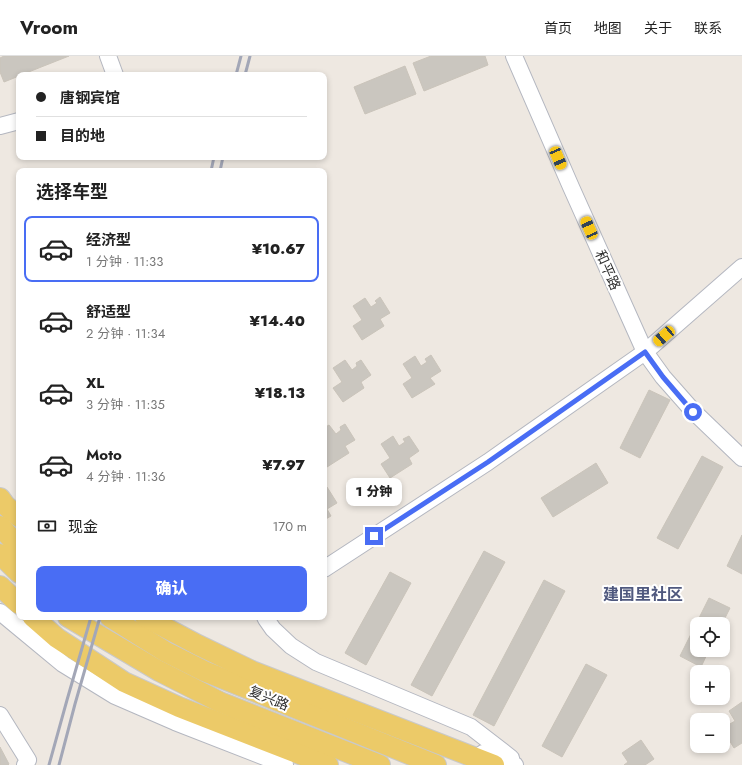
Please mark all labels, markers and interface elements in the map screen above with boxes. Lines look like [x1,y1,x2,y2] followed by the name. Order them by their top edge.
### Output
[20,14,78,41] text: Vroom
[544,18,572,38] text: 首页
[594,18,622,38] text: 地图
[644,18,672,38] text: 关于
[694,18,722,38] text: 联系
[60,87,120,109] text: 唐钢宾馆
[60,125,105,147] text: 目的地
[548,145,568,171] car
[36,179,108,205] text: 选择车型
[579,215,599,241] car
[86,229,131,251] text: 经济型
[38,231,74,267] icon: car
[252,238,305,260] text: ¥10.67
[590,247,626,293] street label: 和平路
[86,252,163,271] text: 1 分钟 · 11:33
[86,301,131,323] text: 舒适型
[38,303,74,339] icon: car
[250,310,305,332] text: ¥14.40
[86,324,165,343] text: 2 分钟 · 11:34
[651,324,677,348] car
[86,372,104,394] text: XL
[38,375,74,411] icon: car
[255,382,305,404] text: ¥18.13
[86,395,165,414] text: 3 分钟 · 11:35
[684,403,702,421] route start
[86,444,122,466] text: Moto
[38,447,74,483] icon: car
[262,454,305,476] text: ¥7.97
[86,467,165,486] text: 4 分钟 · 11:36
[346,478,402,506] callout: 1 分钟
[356,482,392,501] text: 1 分钟
[36,515,58,537] icon: cash
[68,516,98,538] text: 现金
[272,517,307,536] text: 170 m
[365,527,383,545] route end
[36,566,307,612] button: 确认
[603,583,683,606] district label: 建国里社区
[690,617,730,753] map controls
[690,617,730,657] button: locate
[690,665,730,705] button: +
[246,681,292,715] street label: 复兴路
[690,713,730,753] button: −

